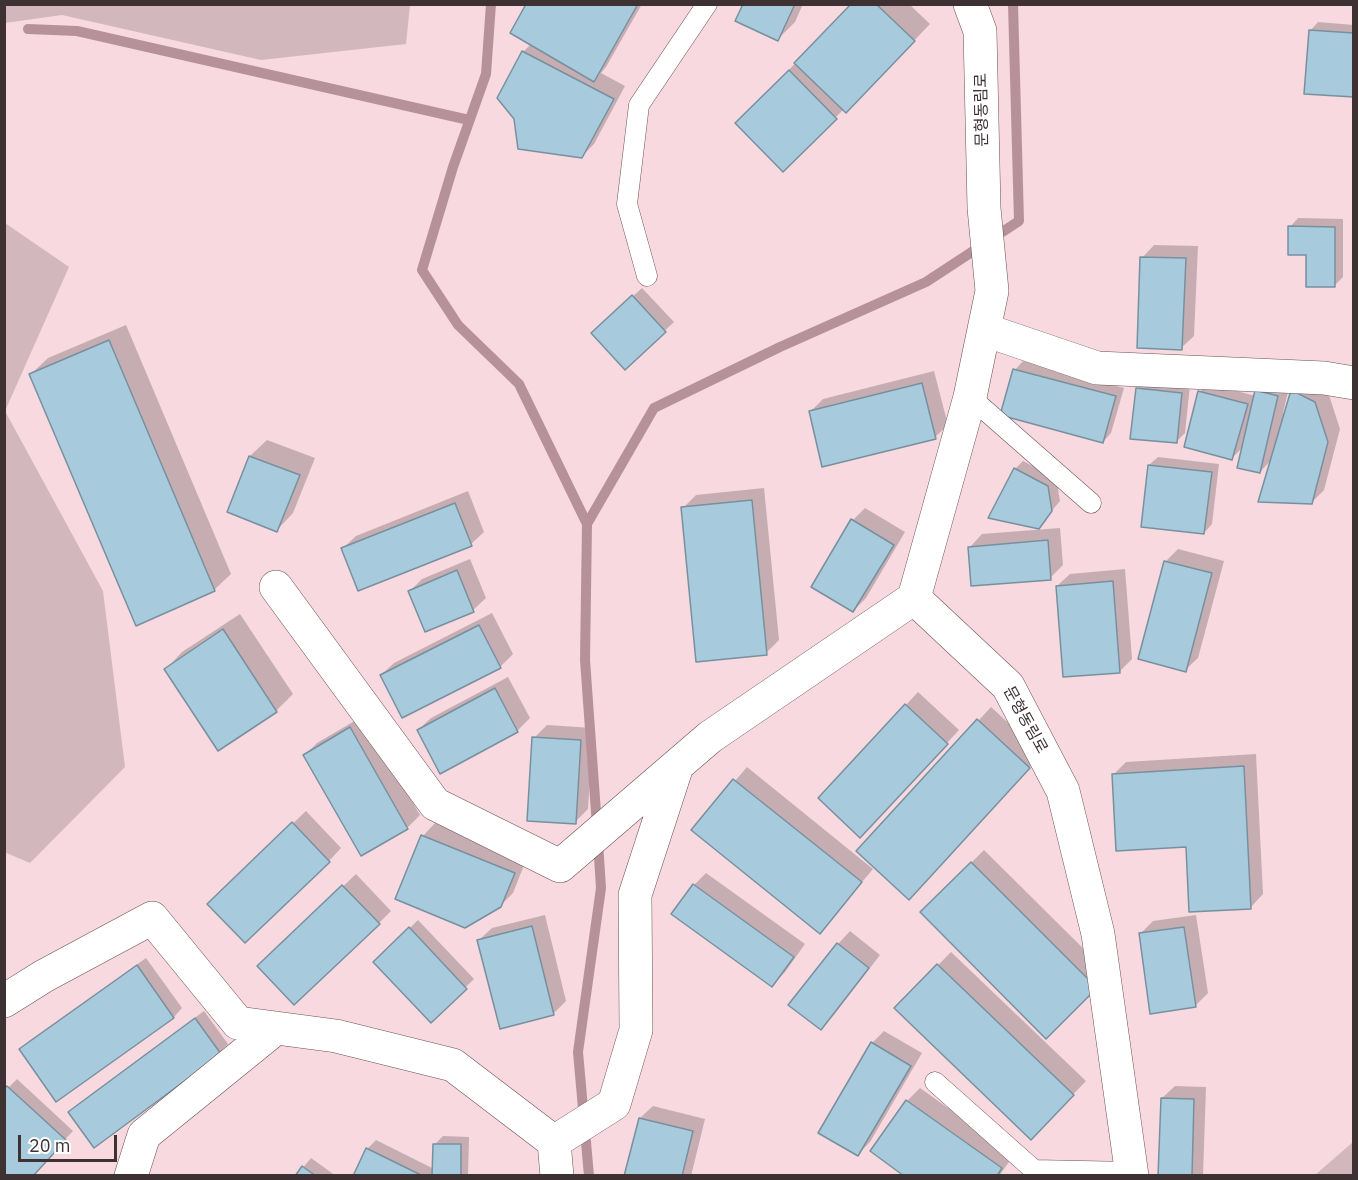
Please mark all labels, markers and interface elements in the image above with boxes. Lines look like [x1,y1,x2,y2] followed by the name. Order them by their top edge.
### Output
[972,73,992,147] street label: 문형동림로
[999,683,1051,757] street label: 문형동림로
[21,1123,120,1161] scale bar
[29,1134,71,1157] text: 20 m

